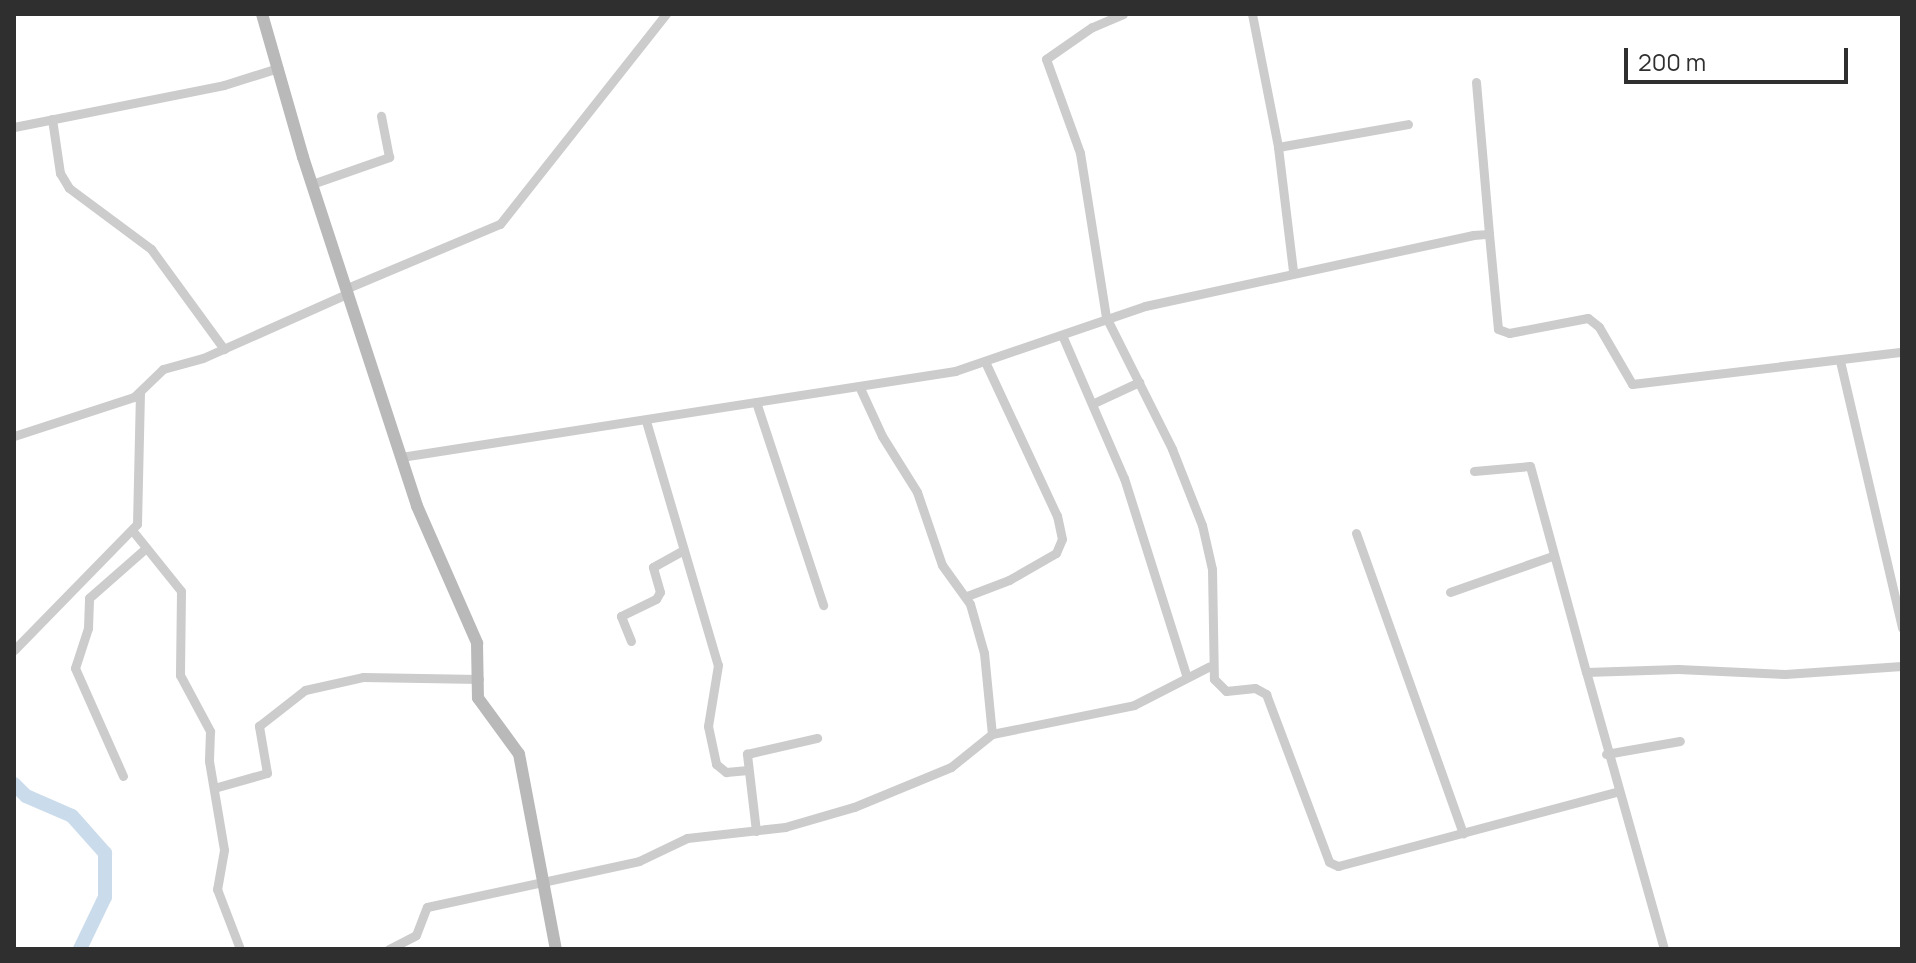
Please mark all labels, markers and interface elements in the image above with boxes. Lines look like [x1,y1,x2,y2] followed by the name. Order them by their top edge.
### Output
[1628,32,1852,82] scale bar
[1638,45,1706,78] text: 200 m

